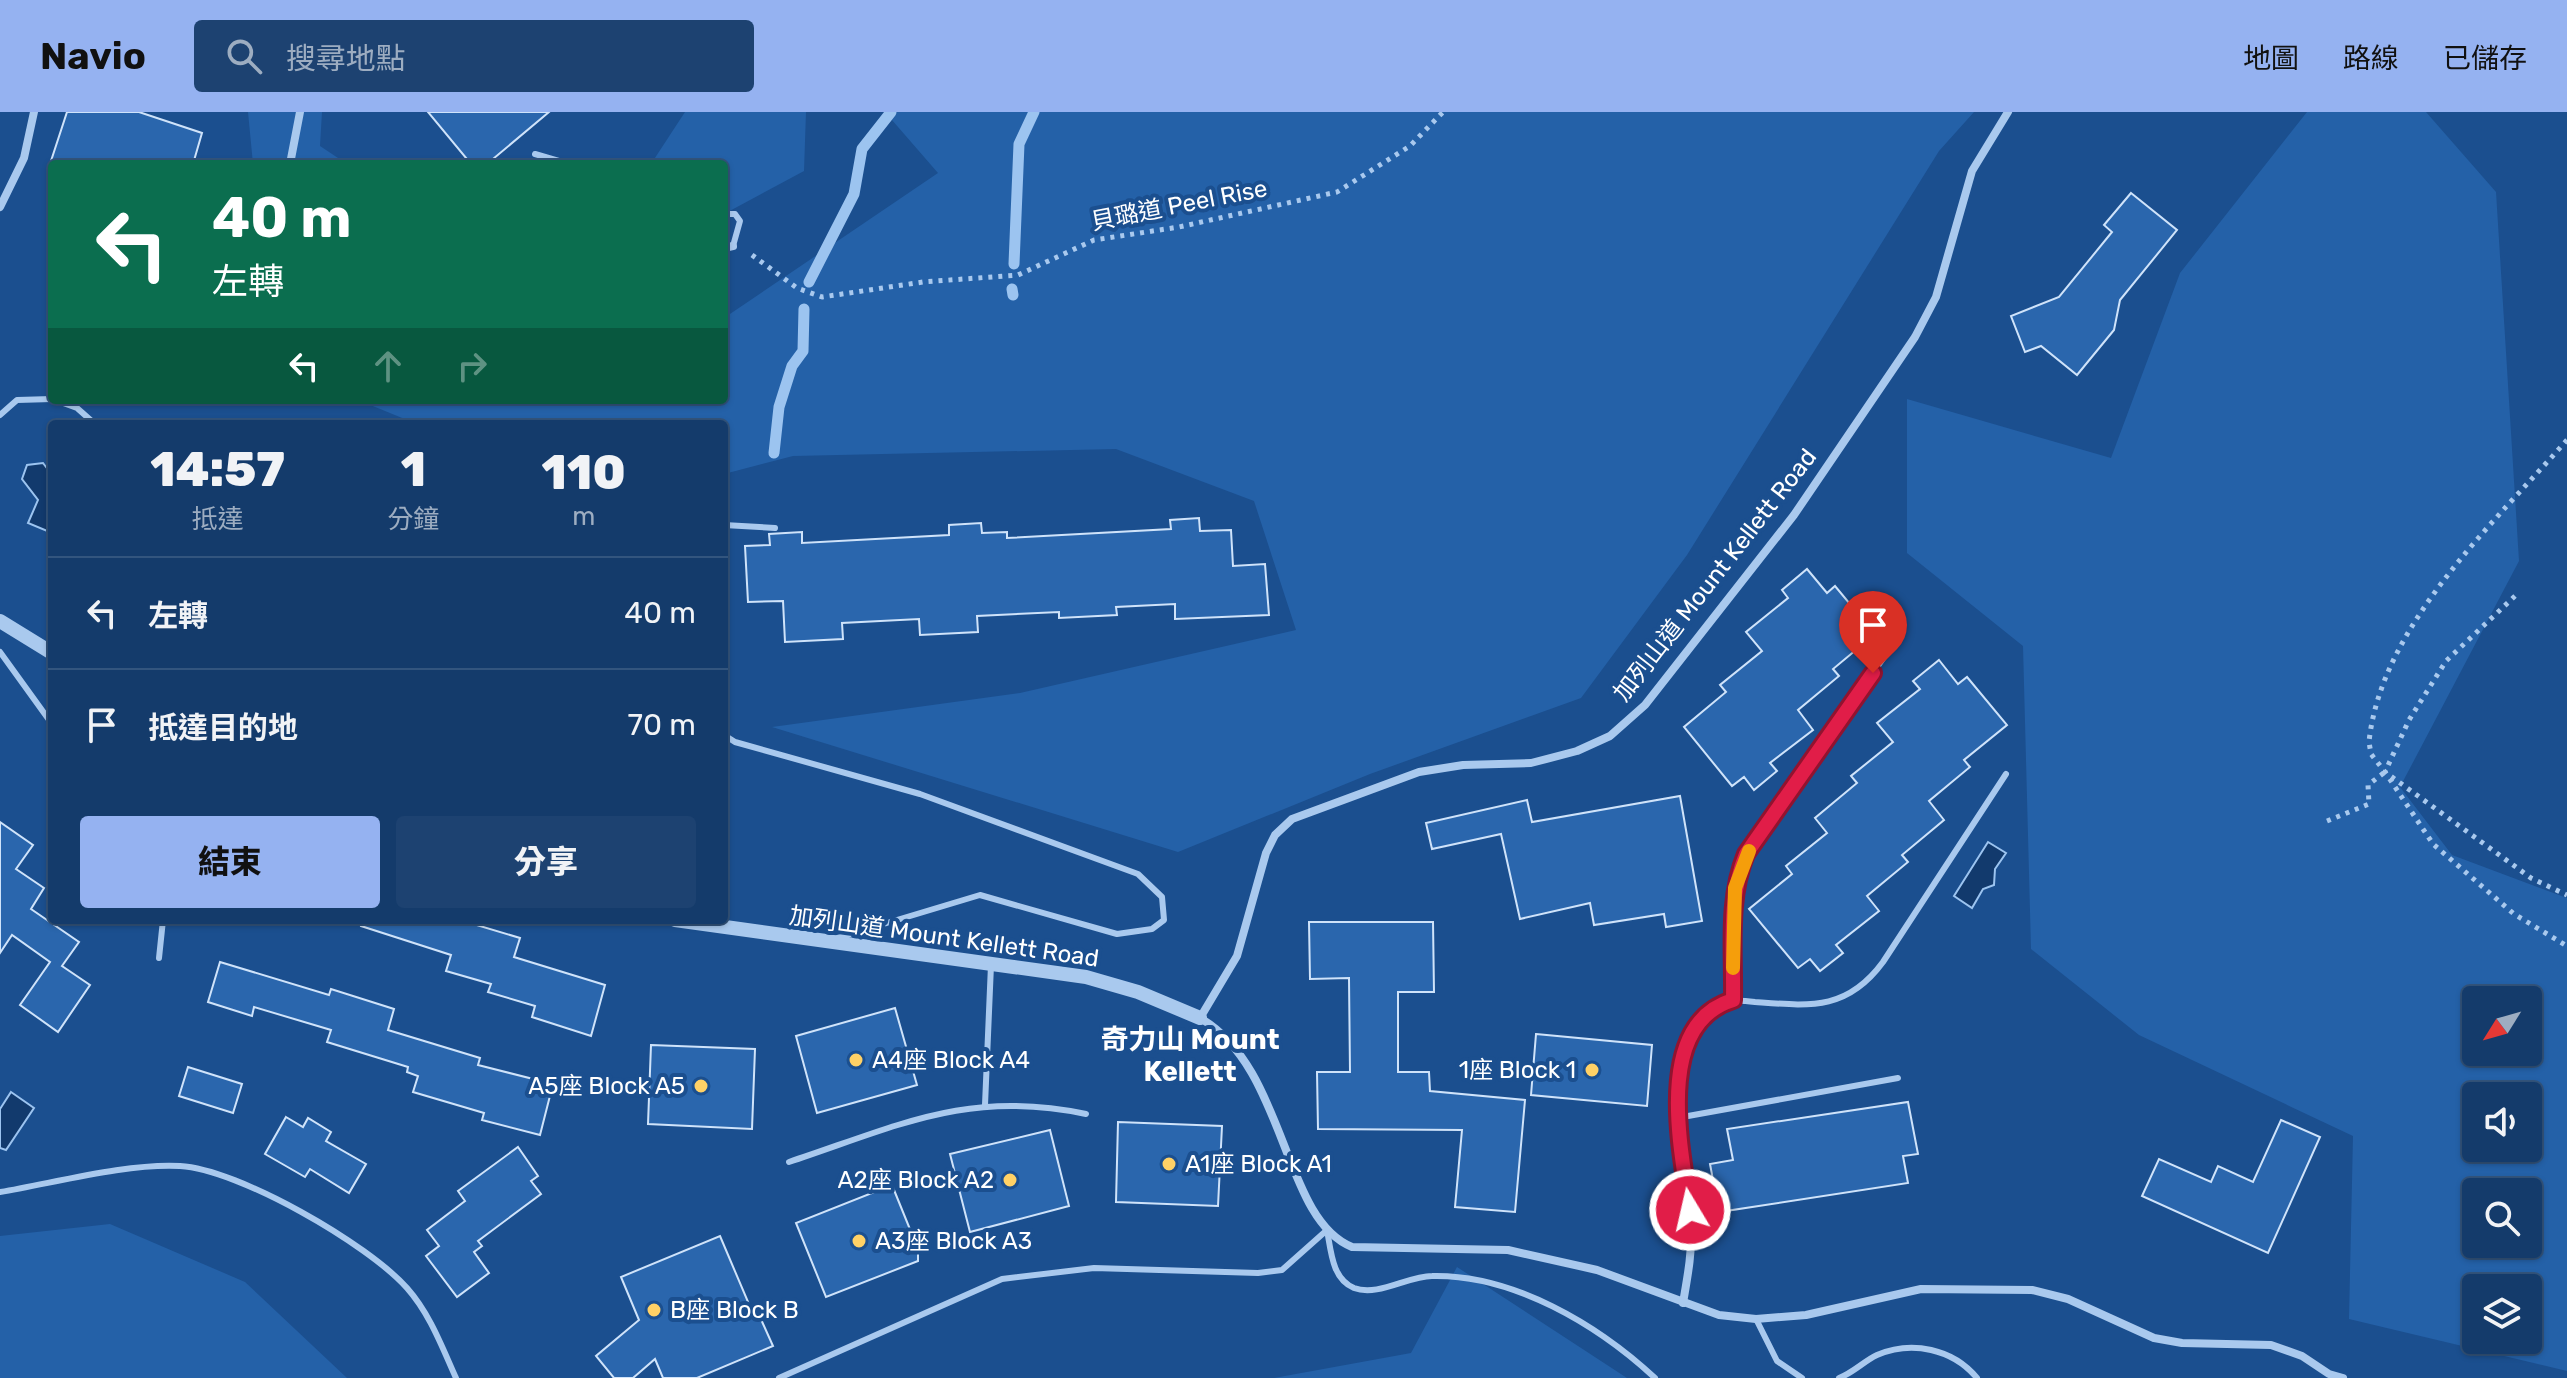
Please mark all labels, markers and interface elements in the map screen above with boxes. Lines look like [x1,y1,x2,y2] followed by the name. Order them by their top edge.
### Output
[194,20,754,92] search box
[40,33,146,79] text: Navio
[222,34,266,78] icon: search
[286,41,406,77] text: 搜尋地點
[2243,42,2299,75] text: 地圖
[2343,42,2399,75] text: 路線
[2443,42,2527,75] text: 已儲存
[1089,174,1269,236] street label: 貝璐道 Peel Rise
[212,185,352,251] text: 40 m
[80,192,184,296] icon: left
[212,260,284,303] text: 左轉
[282,344,326,388] icon: left
[366,344,410,388] icon: ahead
[450,344,494,388] icon: right
[150,441,285,498] text: 14:57
[401,441,426,498] text: 1
[1608,443,1822,707] street label: 加列山道 Mount Kellett Road
[542,444,626,501] text: 110
[572,501,595,532] text: m
[192,504,244,535] text: 抵達
[387,504,439,535] text: 分鐘
[80,591,124,635] icon: left
[1839,591,1907,673] pin
[624,595,696,631] text: 40 m
[148,598,208,634] text: 左轉
[1851,603,1895,647] icon: arrive
[80,703,124,747] icon: arrive
[628,707,696,743] text: 70 m
[148,710,298,746] text: 抵達目的地
[80,816,380,908] button: 結束
[396,816,696,908] button: 分享
[787,901,1101,973] street label: 加列山道 Mount Kellett Road
[2462,986,2542,1066] north arrow
[2462,986,2542,1354] map controls
[1100,1023,1280,1088] district label: 奇力山 Mount Kellett
[872,1046,1030,1074] place label: A4座 Block A4
[847,1051,865,1069] marker: A4座 Block A4
[1459,1056,1576,1084] place label: 1座 Block 1
[1583,1061,1601,1079] marker: 1座 Block 1
[528,1072,685,1100] place label: A5座 Block A5
[692,1077,710,1095] marker: A5座 Block A5
[2462,1082,2542,1162] button: sound
[1185,1150,1332,1178] place label: A1座 Block A1
[1160,1155,1178,1173] marker: A1座 Block A1
[838,1166,994,1194] place label: A2座 Block A2
[1648,1168,1732,1252] position arrow
[1001,1171,1019,1189] marker: A2座 Block A2
[2462,1178,2542,1258] button: search
[875,1227,1032,1255] place label: A3座 Block A3
[850,1232,868,1250] marker: A3座 Block A3
[2462,1274,2542,1354] button: layers
[670,1296,799,1324] place label: B座 Block B
[645,1301,663,1319] marker: B座 Block B

